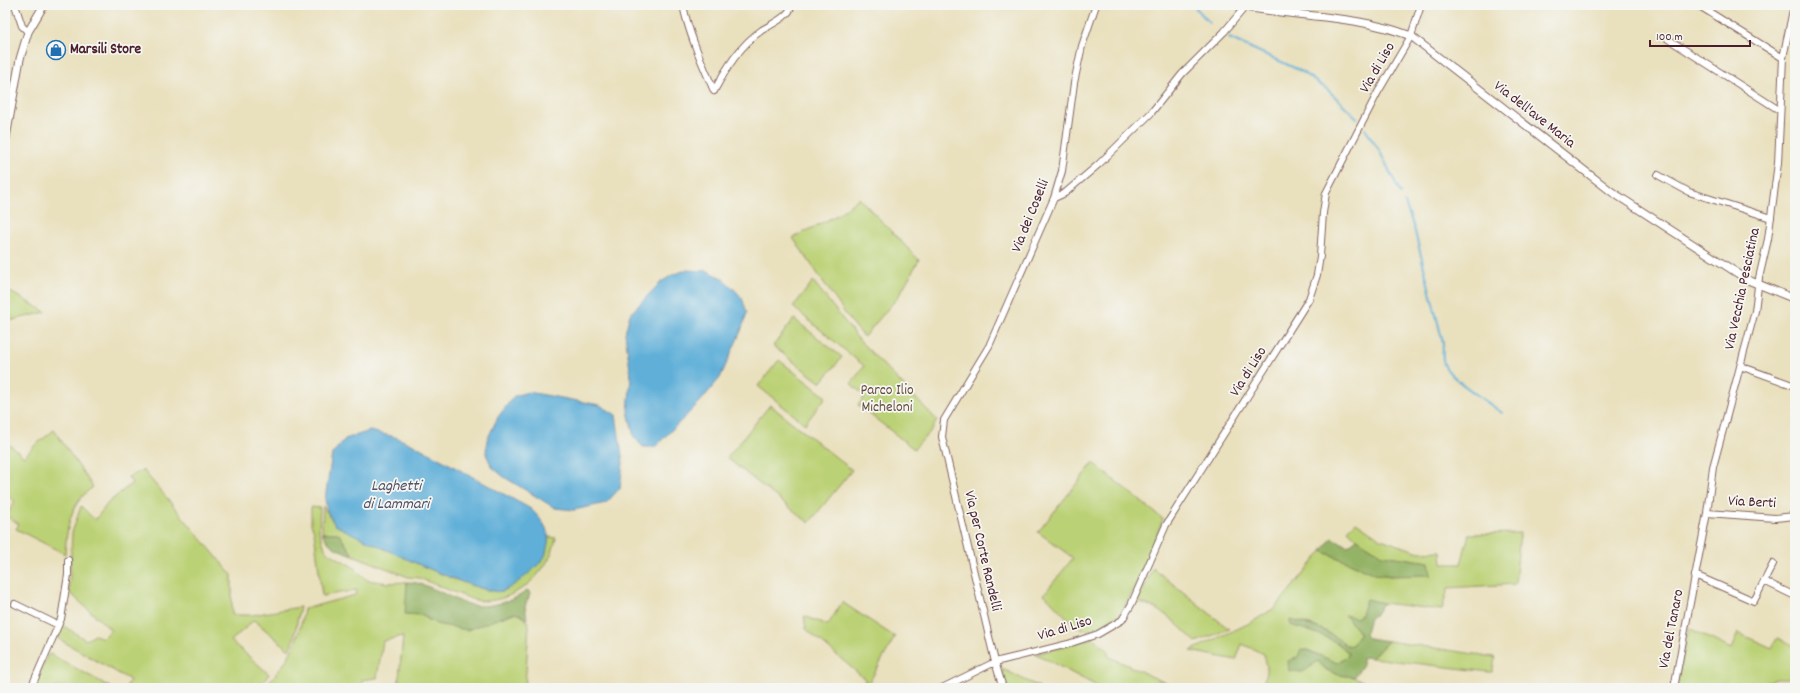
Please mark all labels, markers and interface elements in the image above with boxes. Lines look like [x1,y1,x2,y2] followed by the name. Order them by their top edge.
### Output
[1650,22,1750,48] scale bar
[1656,29,1683,46] text: 100 m
[1355,38,1402,98] street label: Via di Liso
[45,39,67,61] shop icon: Marsili Store
[70,39,142,61] place label: Marsili Store
[1488,76,1580,155] street label: Via dell'ave Maria
[1006,176,1056,256] street label: Via dei Coselli
[1719,225,1767,352] street label: Via Vecchia Pesciatina
[1225,342,1273,401] street label: Via di Liso
[860,380,914,419] park label: Parco Ilio Micheloni
[363,475,432,516] water label: Laghetti di Lammari
[957,489,1007,614] street label: Via per Corte Randelli
[1727,491,1777,515] street label: Via Berti
[1654,587,1691,671] street label: Via del Tanaro
[1035,610,1095,648] street label: Via di Liso

